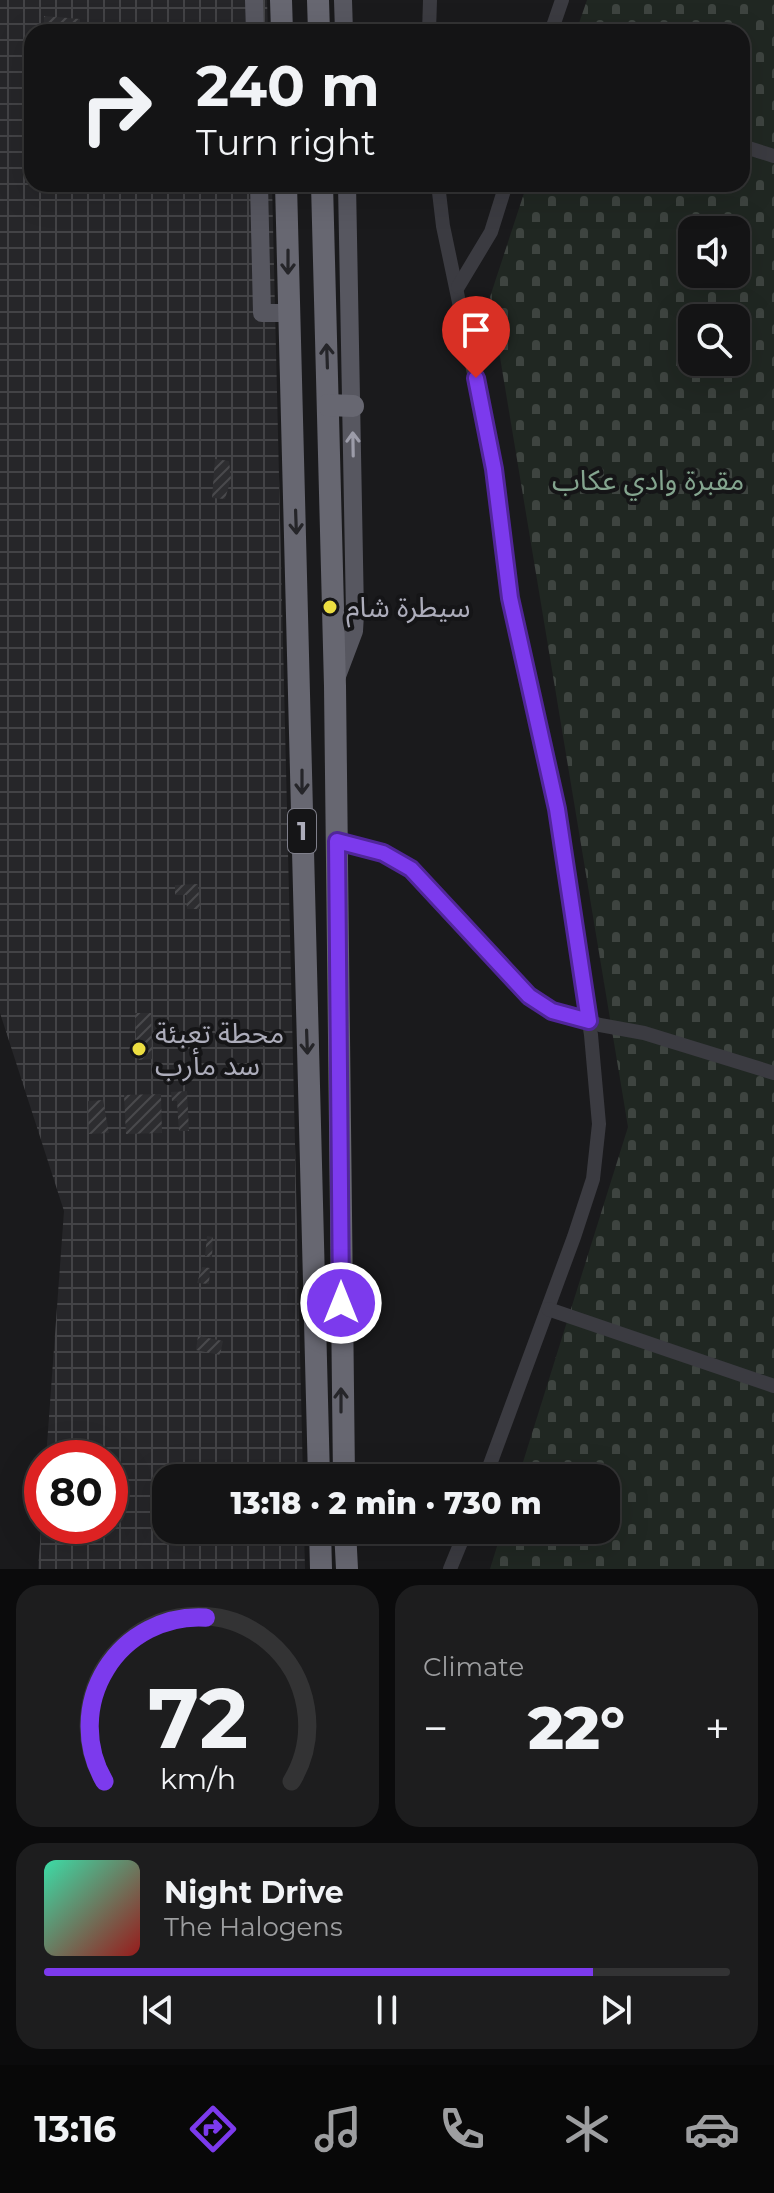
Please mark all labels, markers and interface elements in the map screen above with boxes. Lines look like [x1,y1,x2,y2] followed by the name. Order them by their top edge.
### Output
[196,52,380,120] text: 240 m
[64,56,168,160] icon: right
[196,120,376,164] text: Turn right
[678,216,750,376] map controls
[678,216,750,288] button: sound
[280,248,296,275] one-way arrow
[442,296,510,378] pin
[678,304,750,376] button: search
[454,308,498,352] icon: arrive
[319,343,334,370] one-way arrow
[345,431,361,458] one-way arrow
[552,463,744,501] park label: مقبرة وادي عكاب
[289,508,304,535] one-way arrow
[346,590,471,628] place label: سيطرة شام
[321,598,339,616] marker: سيطرة شام
[294,768,310,795] one-way arrow
[288,809,316,853] road number: 1
[155,1016,284,1082] place label: محطة تعبئة سد مأرب
[299,1028,314,1055] one-way arrow
[130,1040,148,1058] marker: محطة تعبئة سد مأرب
[299,1261,383,1345] position arrow
[334,1387,349,1414] one-way arrow
[24,1440,128,1544] speed limit sign: 80
[230,1485,542,1522] text: 13:18 · 2 min · 730 m
[423,1651,524,1683] text: Climate
[147,1667,248,1769] text: 72
[528,1691,625,1764] text: 22°
[423,1701,448,1755] text: −
[705,1701,730,1755] text: +
[159,1761,236,1796] text: km/h
[164,1874,344,1911] text: Night Drive
[164,1911,343,1943] text: The Halogens
[136,1988,180,2032] icon: previous
[365,1988,409,2032] icon: pause
[594,1988,638,2032] icon: next
[185,2101,241,2157] icon: directions
[310,2101,366,2157] icon: music
[434,2101,490,2157] icon: phone
[559,2101,615,2157] icon: climate
[684,2101,740,2157] icon: car
[34,2107,116,2151] text: 13:16

